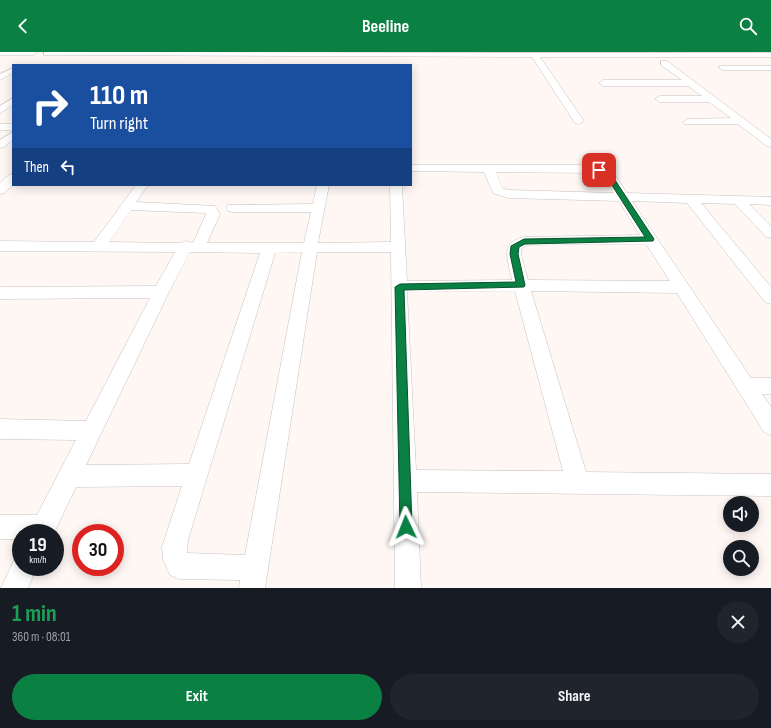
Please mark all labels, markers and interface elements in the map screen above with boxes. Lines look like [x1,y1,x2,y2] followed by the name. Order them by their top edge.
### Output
[12,15,34,37] icon: back
[737,15,759,37] icon: search
[362,16,409,37] text: Beeline
[90,79,148,112] text: 110 m
[24,80,76,132] icon: right
[90,113,148,134] text: Turn right
[582,153,616,187] pin
[57,156,79,178] icon: left
[24,158,49,177] text: Then
[588,159,610,181] icon: arrive
[723,496,759,576] map controls
[723,496,759,532] button: sound
[385,506,427,548] position arrow
[72,524,124,576] speed limit sign: 30
[29,533,47,557] text: 19
[723,540,759,576] button: search
[29,554,47,566] text: km/h
[12,599,57,628] text: 1 min
[717,601,759,643] button: close
[12,629,70,645] text: 360 m · 08:01
[12,674,382,720] button: Exit
[390,674,759,720] button: Share

